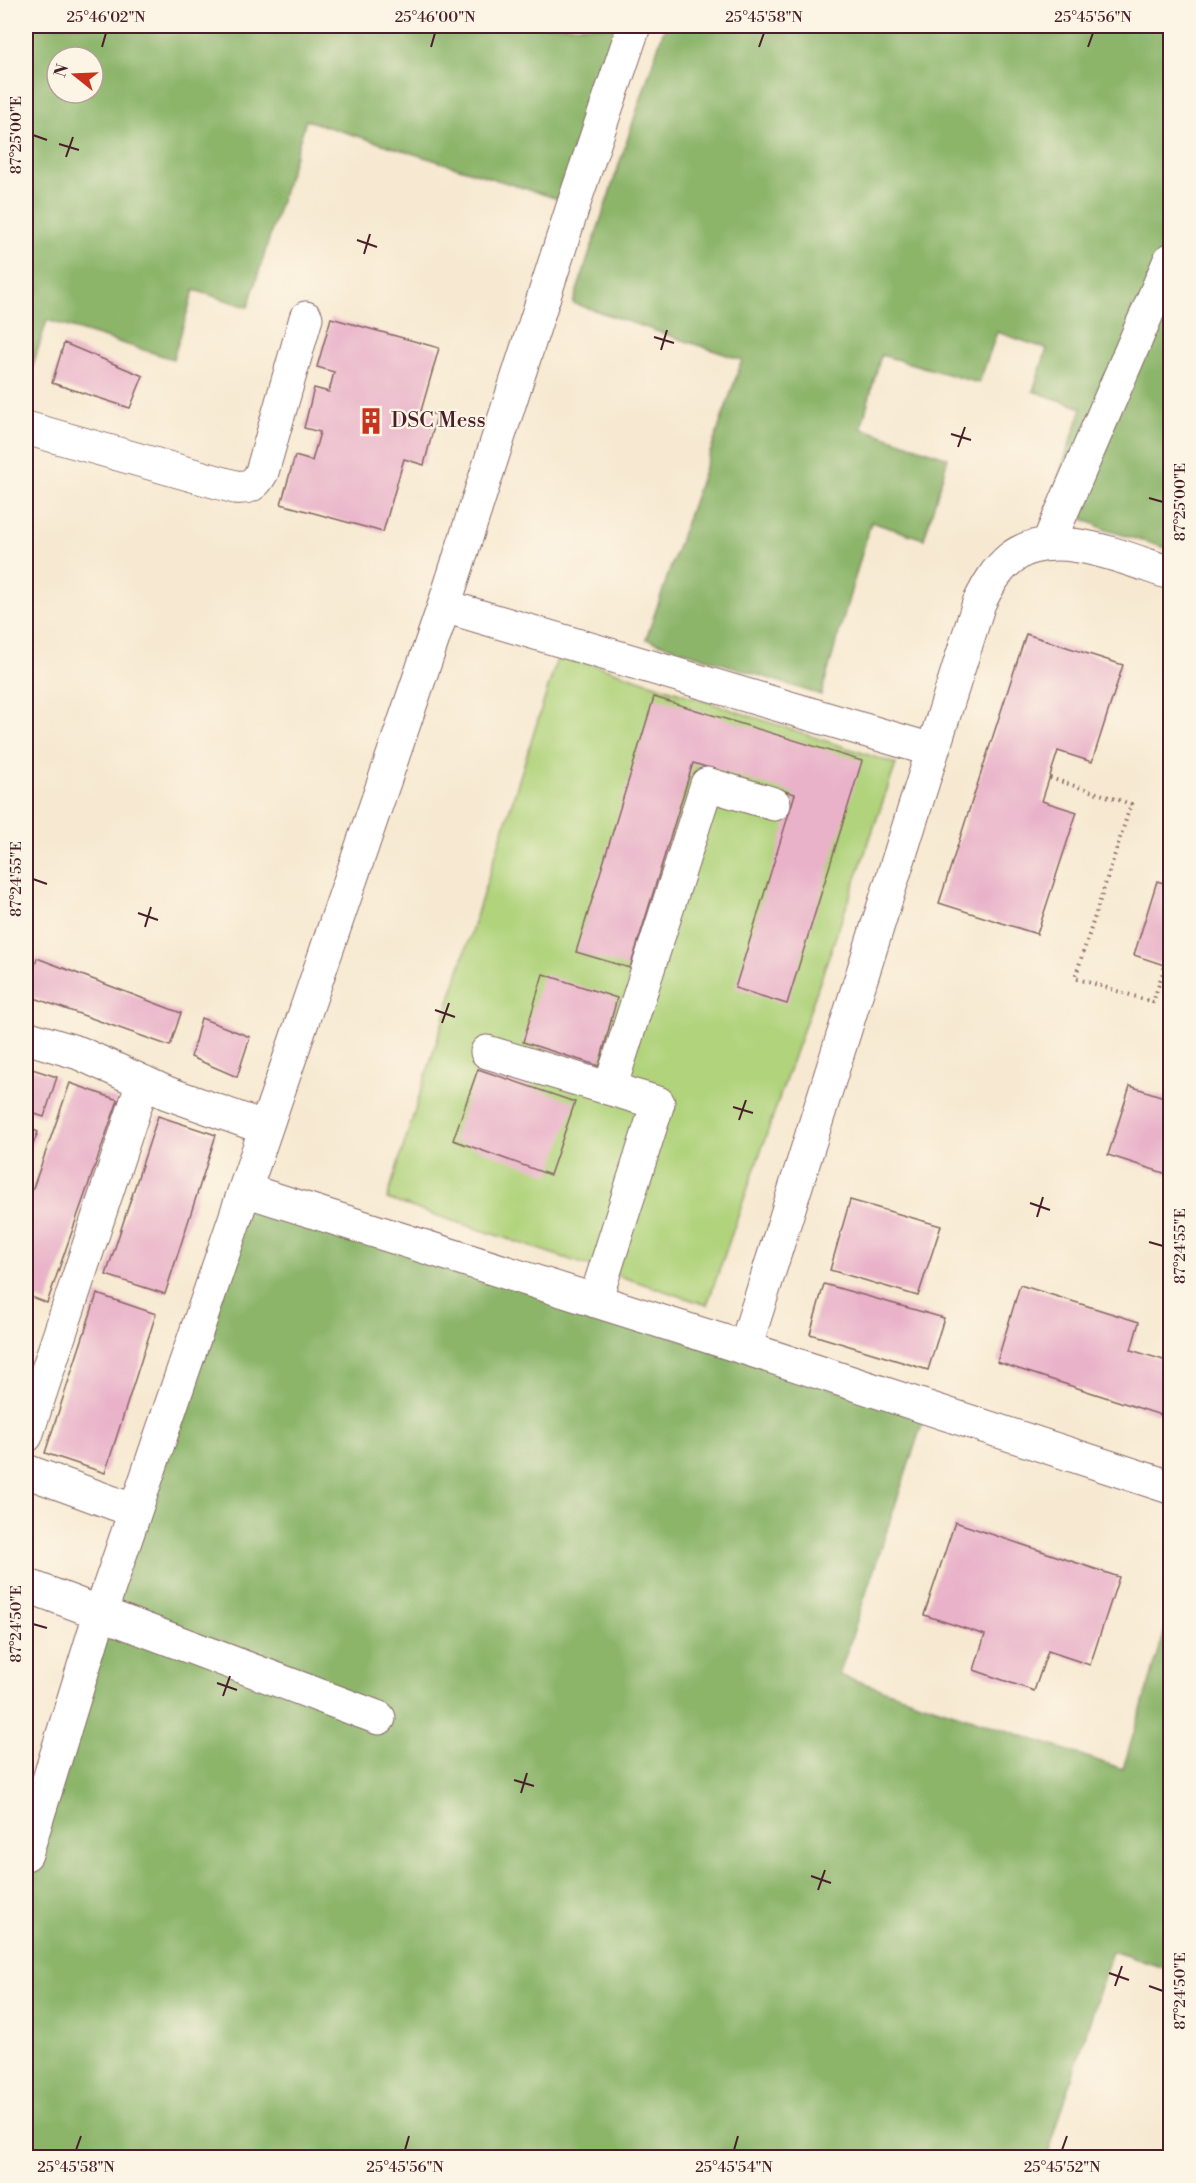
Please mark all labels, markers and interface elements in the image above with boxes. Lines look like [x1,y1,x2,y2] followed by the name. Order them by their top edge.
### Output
[67,8,145,27] text: 25°46'02"N
[395,8,475,27] text: 25°46'00"N
[725,8,803,27] text: 25°45'58"N
[1054,8,1132,27] text: 25°45'56"N
[45,45,105,105] north arrow
[50,61,73,80] text: N
[7,96,26,174] text: 87°25'00"E
[356,406,386,436] building icon: DSC Mess
[391,408,486,434] place label: DSC Mess
[1171,463,1190,541] text: 87°25'00"E
[7,841,26,917] text: 87°24'55"E
[1171,1208,1190,1284] text: 87°24'55"E
[7,1585,26,1663] text: 87°24'50"E
[1171,1952,1190,2030] text: 87°24'50"E
[37,2158,115,2177] text: 25°45'58"N
[366,2158,444,2177] text: 25°45'56"N
[695,2158,773,2177] text: 25°45'54"N
[1024,2158,1100,2177] text: 25°45'52"N

